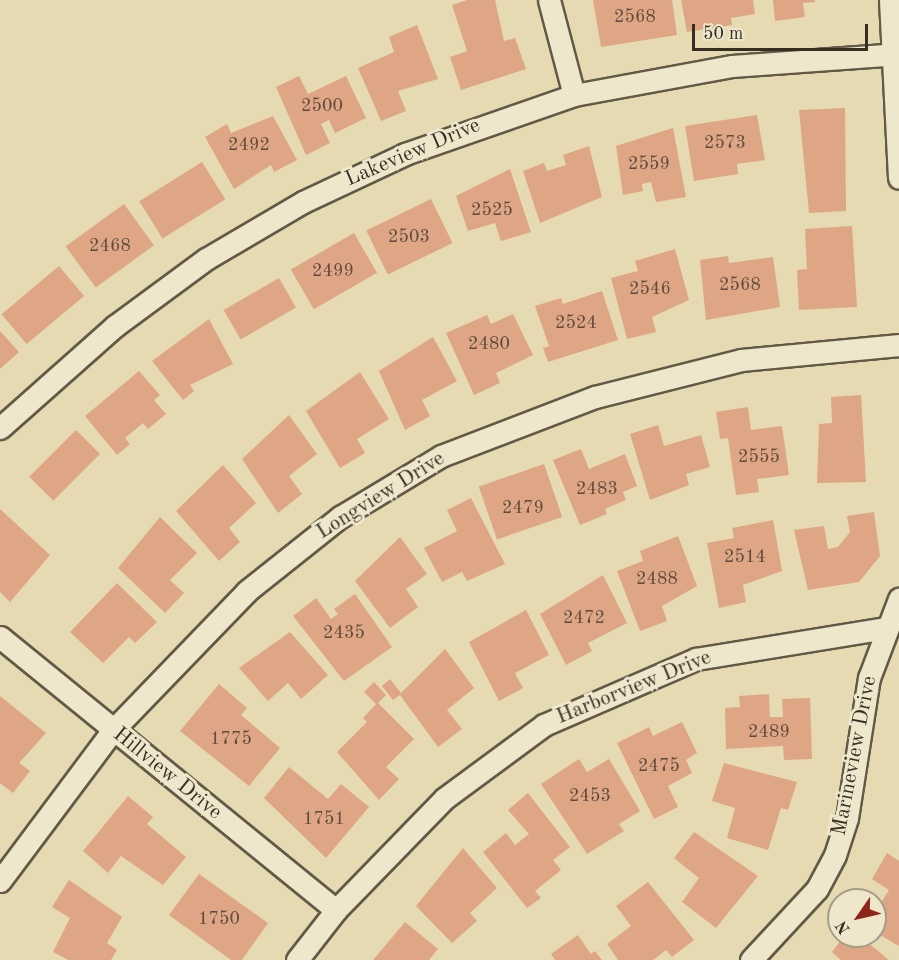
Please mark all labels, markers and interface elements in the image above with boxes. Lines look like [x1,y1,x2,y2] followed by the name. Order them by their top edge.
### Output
[614,6,656,28] house number: 2568
[695,12,870,50] scale bar
[703,25,743,43] text: 50 m
[301,95,343,117] house number: 2500
[342,113,484,193] street label: Lakeview Drive
[704,132,746,154] house number: 2573
[228,134,270,156] house number: 2492
[628,153,670,175] house number: 2559
[471,199,513,221] house number: 2525
[388,226,430,248] house number: 2503
[89,235,131,257] house number: 2468
[312,260,354,282] house number: 2499
[719,274,761,296] house number: 2568
[629,278,671,300] house number: 2546
[555,312,597,334] house number: 2524
[468,333,510,355] house number: 2480
[738,446,780,468] house number: 2555
[312,447,450,545] street label: Longview Drive
[576,478,618,500] house number: 2483
[502,497,544,519] house number: 2479
[724,546,766,568] house number: 2514
[636,568,678,590] house number: 2488
[563,607,605,629] house number: 2472
[323,622,365,644] house number: 2435
[553,646,715,730] street label: Harborview Drive
[827,674,883,838] street label: Marineview Drive
[748,721,790,743] house number: 2489
[108,722,226,826] street label: Hillview Drive
[210,728,252,750] house number: 1775
[638,755,680,777] house number: 2475
[569,785,611,807] house number: 2453
[303,808,345,830] house number: 1751
[827,888,887,948] north arrow
[198,908,240,930] house number: 1750
[834,917,854,936] text: N

